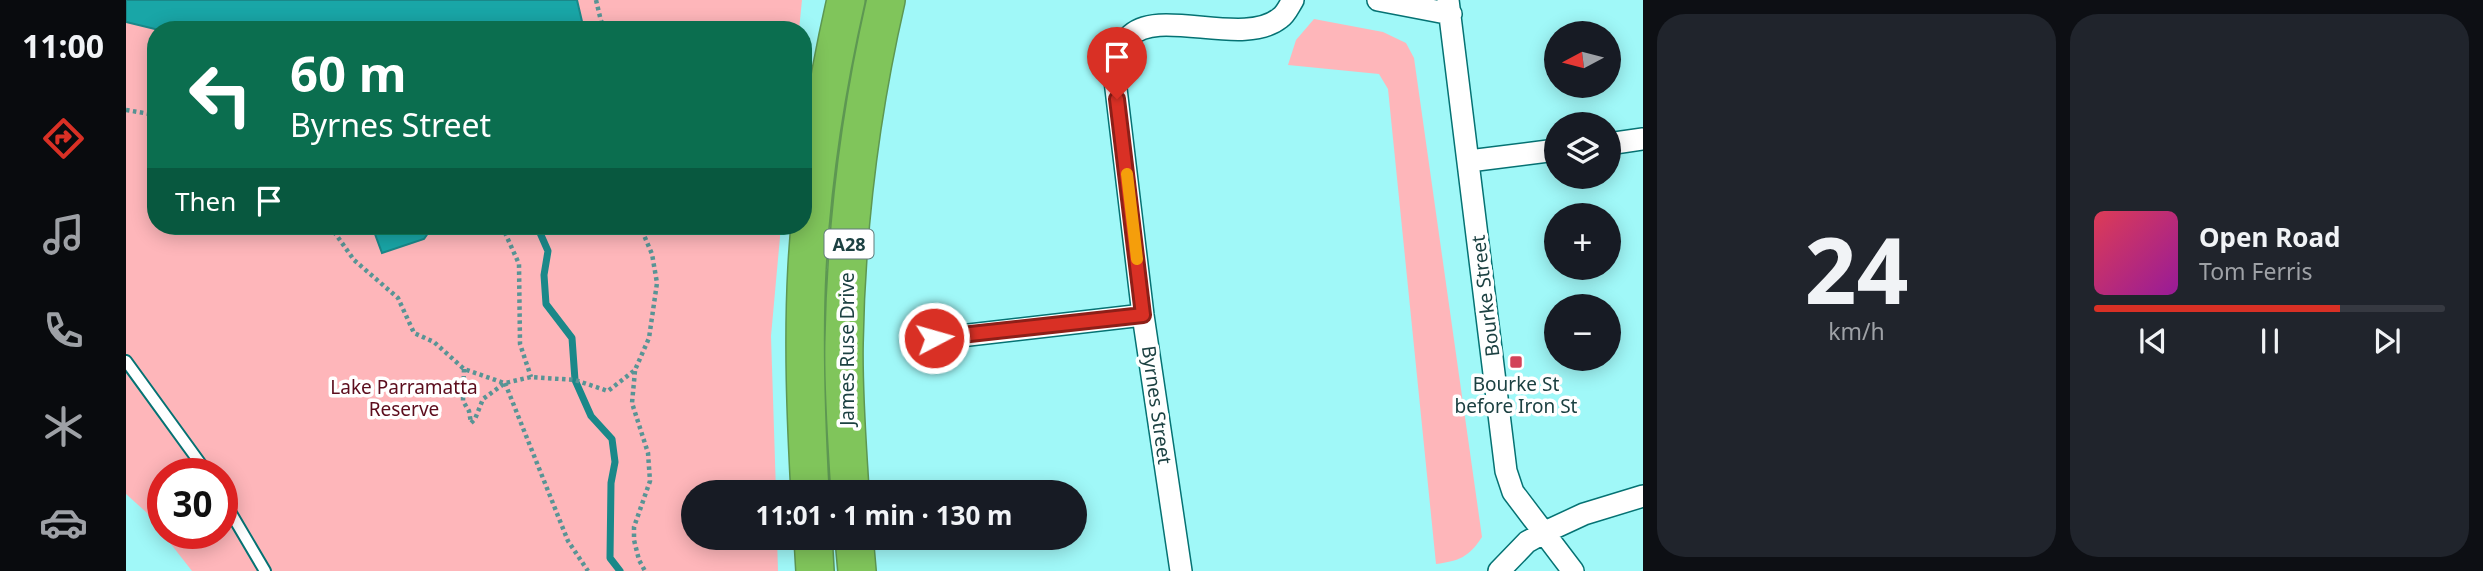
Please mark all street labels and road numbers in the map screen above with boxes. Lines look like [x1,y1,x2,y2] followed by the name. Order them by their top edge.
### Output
[824,230,874,258] road number: A28
[1465,234,1505,358] street label: Bourke Street
[834,272,860,428] street label: James Ruse Drive
[1136,344,1178,466] street label: Byrnes Street

